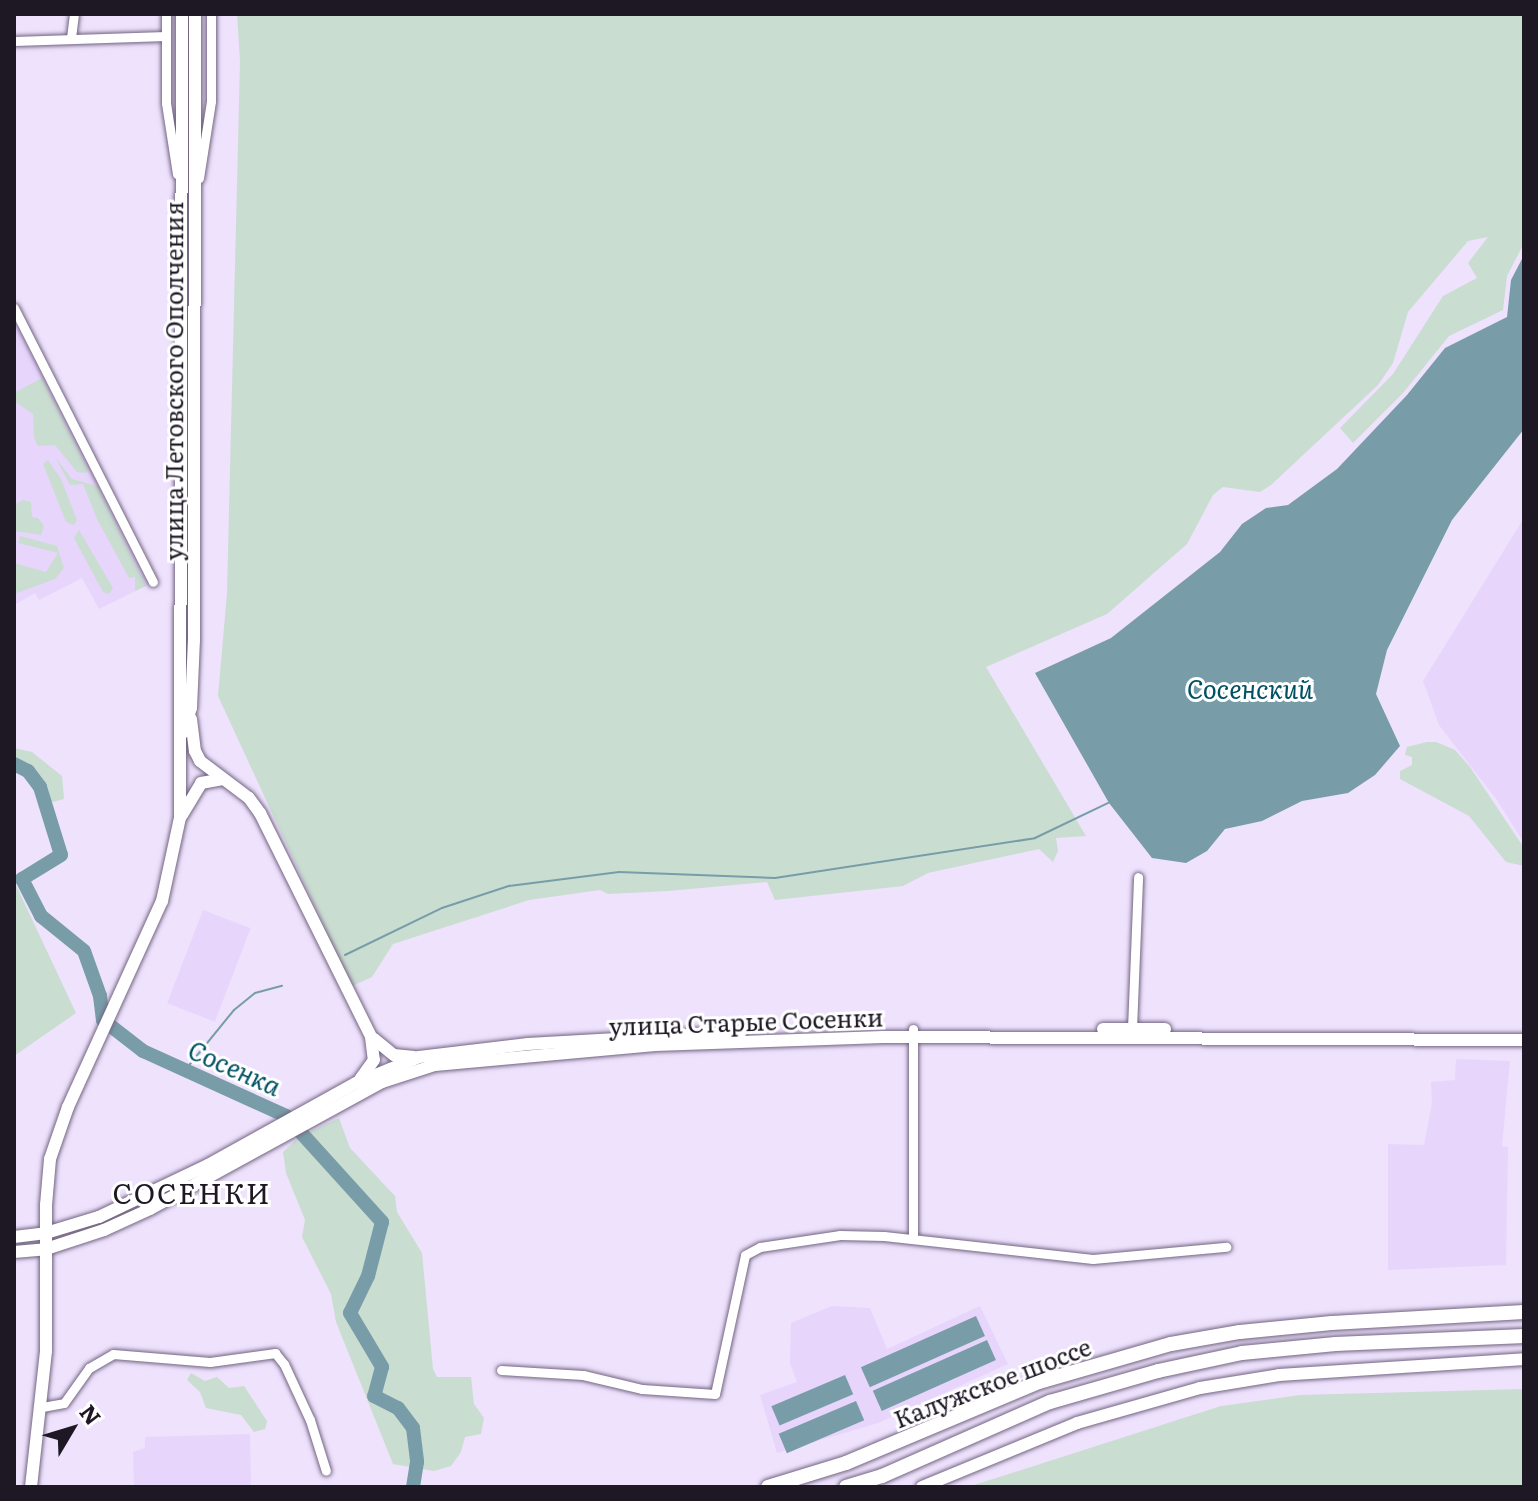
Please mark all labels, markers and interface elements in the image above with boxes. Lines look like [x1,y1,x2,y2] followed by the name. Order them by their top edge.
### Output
[159,201,187,561] street label: улица Летовского Ополчения
[1187,672,1313,704] water label: Сосенский
[608,1002,884,1040] street label: улица Старые Сосенки
[184,1033,286,1101] water label: Сосенка
[112,1175,272,1209] district label: СОСЕНКИ
[889,1331,1095,1433] street label: Калужское шоссе
[32,1389,112,1469] north arrow
[73,1396,110,1431] text: N

